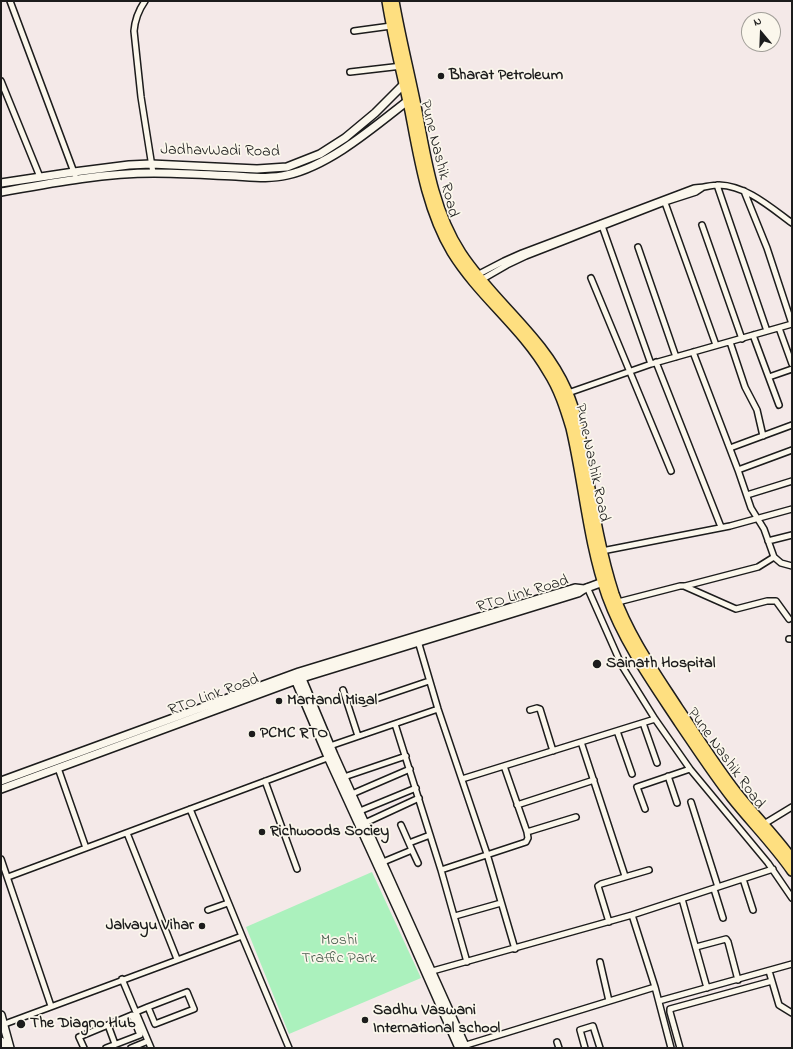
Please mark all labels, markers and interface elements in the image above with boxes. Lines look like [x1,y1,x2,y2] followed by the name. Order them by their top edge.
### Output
[741,12,781,52] north arrow
[751,13,764,30] text: N
[449,66,563,86] place label: Bharat Petroleum
[436,71,446,81] marker: Bharat Petroleum
[414,98,462,220] street label: Pune Nashik Road
[160,141,280,163] street label: JadhavWadi Road
[569,402,613,524] street label: Pune Nashik Road
[475,572,571,618] street label: RTO Link Road
[606,654,715,674] place label: Sainath Hospital
[591,658,603,670] marker: Sainath Hospital
[166,671,262,721] street label: RTO Link Road
[287,691,377,711] place label: Martand Misal
[274,696,284,706] marker: Martand Misal
[682,705,768,813] street label: Pune Nashik Road
[260,724,328,744] place label: PCMC RTO
[247,729,257,739] marker: PCMC RTO
[270,822,389,842] place label: Richwoods Sociey
[257,827,267,837] marker: Richwoods Sociey
[106,916,194,936] place label: Jalvayu Vihar
[197,921,207,931] marker: Jalvayu Vihar
[301,931,377,969] park label: Moshi Traffic Park
[373,1001,500,1039] place label: Sadhu Vaswani International school
[30,1014,135,1034] place label: The Diagno Hub
[360,1015,370,1025] marker: Sadhu Vaswani International school
[15,1018,27,1030] marker: The Diagno Hub

